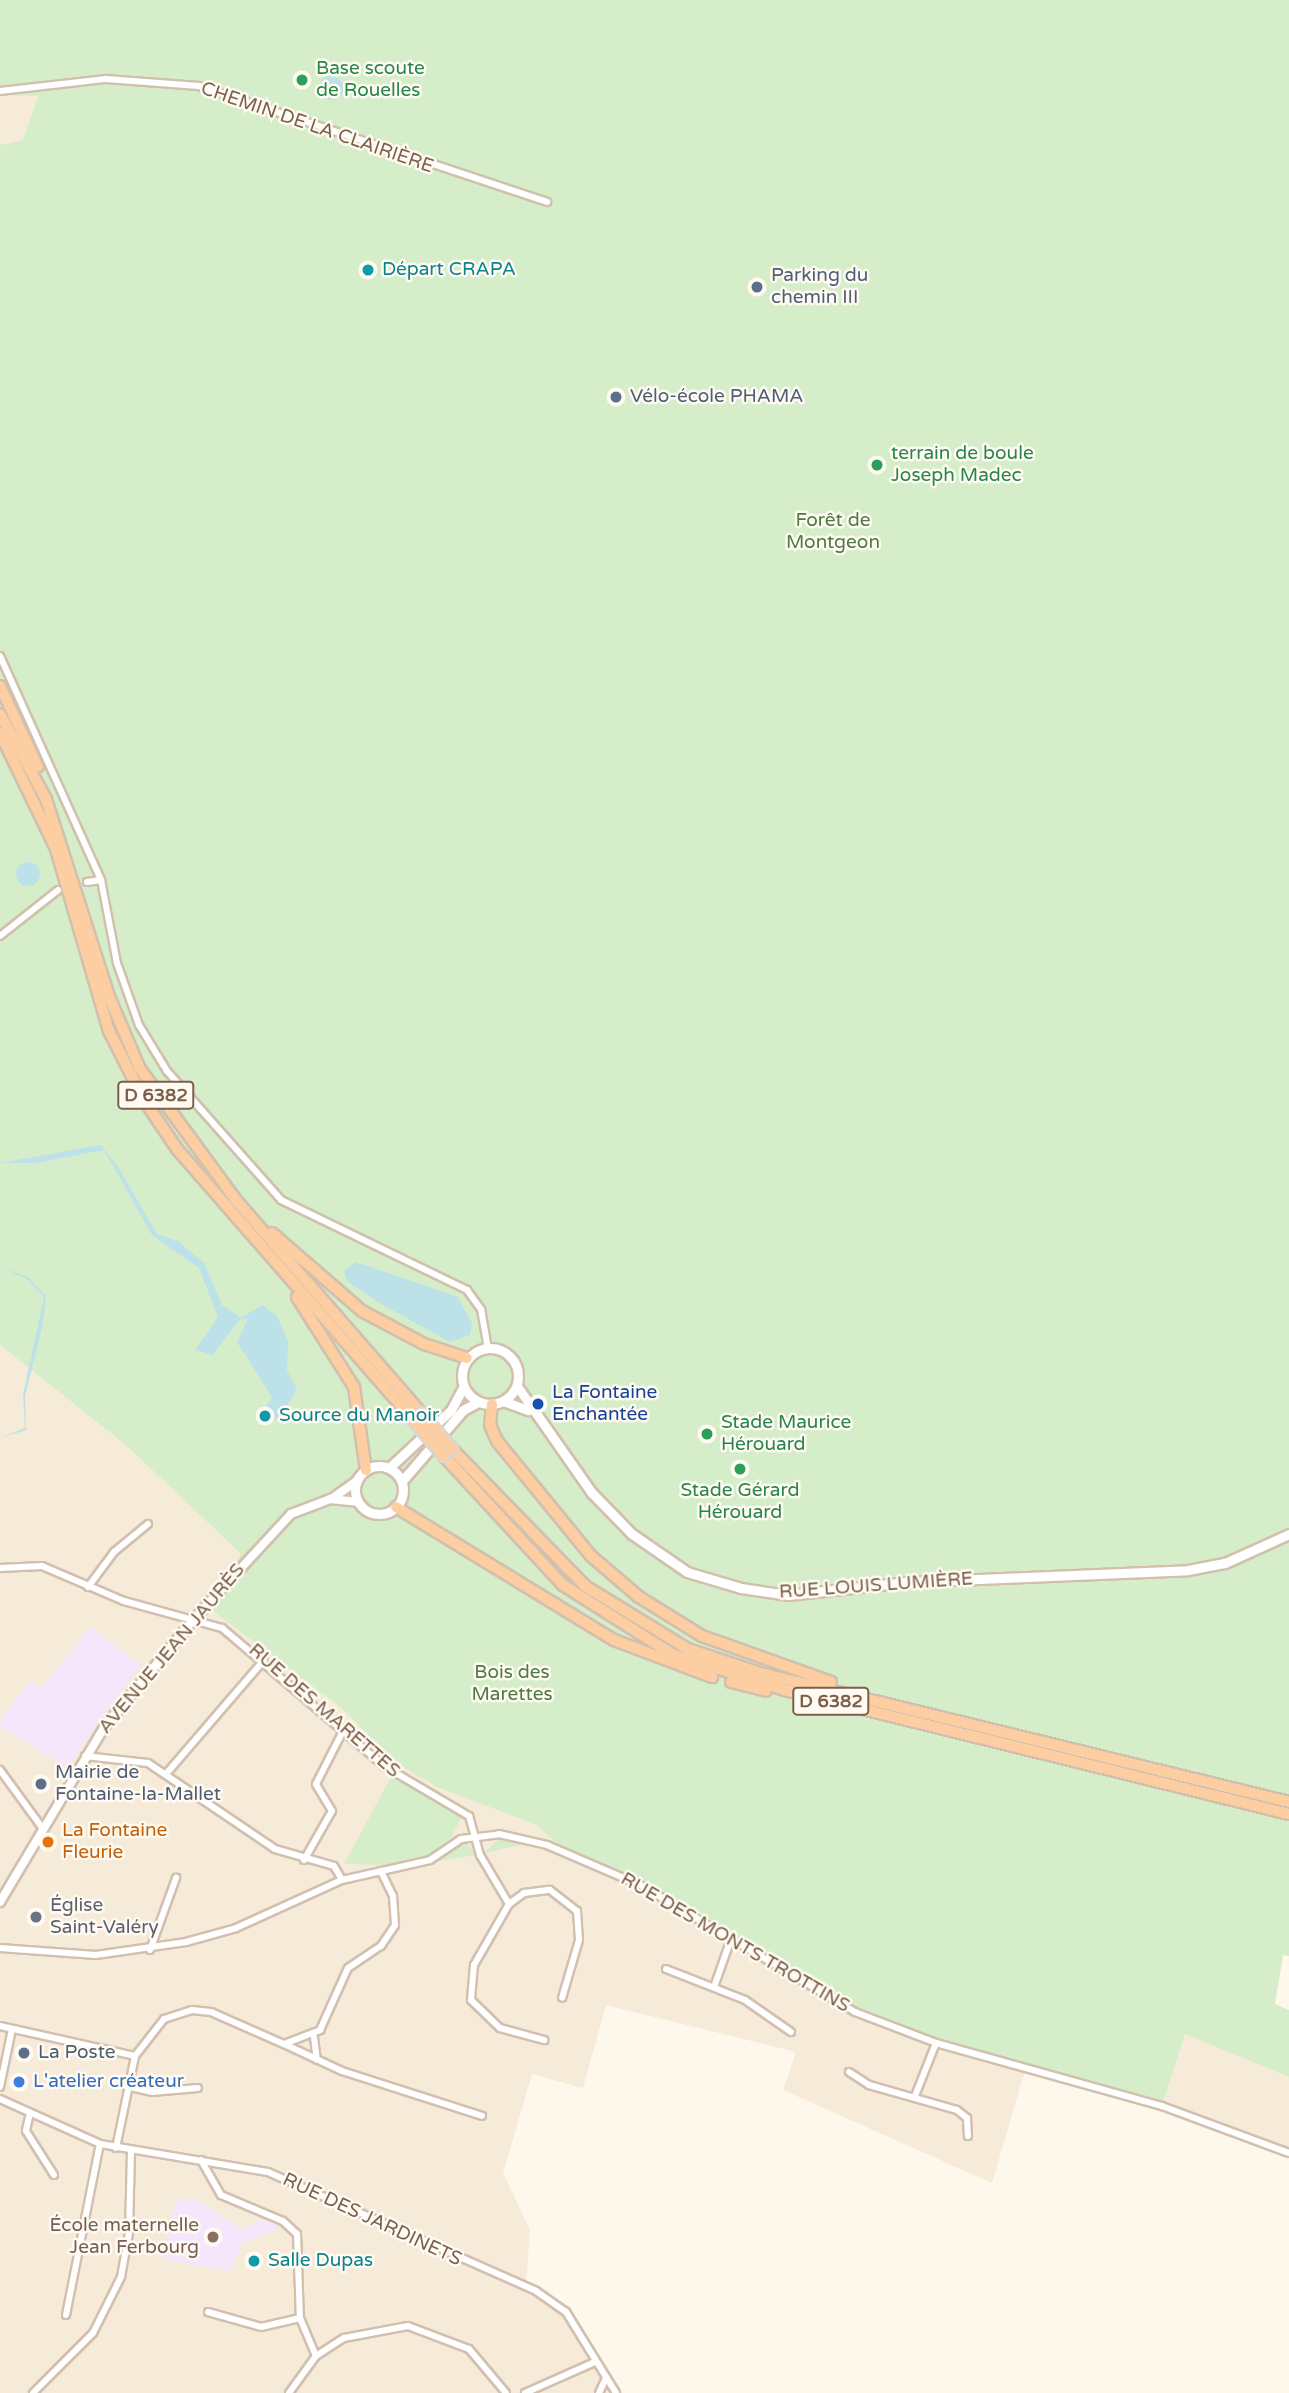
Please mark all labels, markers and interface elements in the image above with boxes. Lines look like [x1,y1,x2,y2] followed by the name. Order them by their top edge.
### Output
[316,58,425,102] place label: Base scoute de Rouelles
[294,72,310,88] marker: Base scoute de Rouelles
[198,77,436,179] street label: CHEMIN DE LA CLAIRIÈRE
[382,259,516,281] place label: Départ CRAPA
[360,262,376,278] marker: Départ CRAPA
[771,265,868,309] place label: Parking du chemin III
[749,279,765,295] marker: Parking du chemin III
[630,386,804,408] place label: Vélo-école PHAMA
[608,389,624,405] marker: Vélo-école PHAMA
[891,443,1034,487] place label: terrain de boule Joseph Madec
[869,457,885,473] marker: terrain de boule Joseph Madec
[786,510,880,554] park label: Forêt de Montgeon
[116,1080,196,1110] road number: D 6382
[552,1382,657,1426] place label: La Fontaine Enchantée
[530,1396,546,1412] marker: La Fontaine Enchantée
[279,1405,439,1427] place label: Source du Manoir
[257,1408,273,1424] marker: Source du Manoir
[721,1412,851,1456] place label: Stade Maurice Hérouard
[699,1426,715,1442] marker: Stade Maurice Hérouard
[732,1461,748,1477] marker: Stade Gérard Hérouard
[681,1480,799,1524] place label: Stade Gérard Hérouard
[94,1559,250,1739] street label: AVENUE JEAN JAURÈS
[778,1568,974,1604] street label: RUE LOUIS LUMIÈRE
[244,1639,404,1783] street label: RUE DES MARETTES
[471,1662,553,1706] park label: Bois des Marettes
[791,1686,871,1716] road number: D 6382
[55,1762,221,1806] place label: Mairie de Fontaine-la-Mallet
[33,1776,49,1792] marker: Mairie de Fontaine-la-Mallet
[62,1820,167,1864] place label: La Fontaine Fleurie
[40,1834,56,1850] marker: La Fontaine Fleurie
[616,1868,854,2018] street label: RUE DES MONTS TROTTINS
[50,1895,159,1939] place label: Église Saint-Valéry
[28,1909,44,1925] marker: Église Saint-Valéry
[38,2042,116,2064] place label: La Poste
[16,2045,32,2061] marker: La Poste
[33,2071,184,2093] place label: L'atelier créateur
[11,2074,27,2090] marker: L'atelier créateur
[279,2168,465,2272] street label: RUE DES JARDINETS
[50,2215,199,2259] place label: École maternelle Jean Ferbourg
[205,2229,221,2245] marker: École maternelle Jean Ferbourg
[268,2250,373,2272] place label: Salle Dupas
[246,2253,262,2269] marker: Salle Dupas

